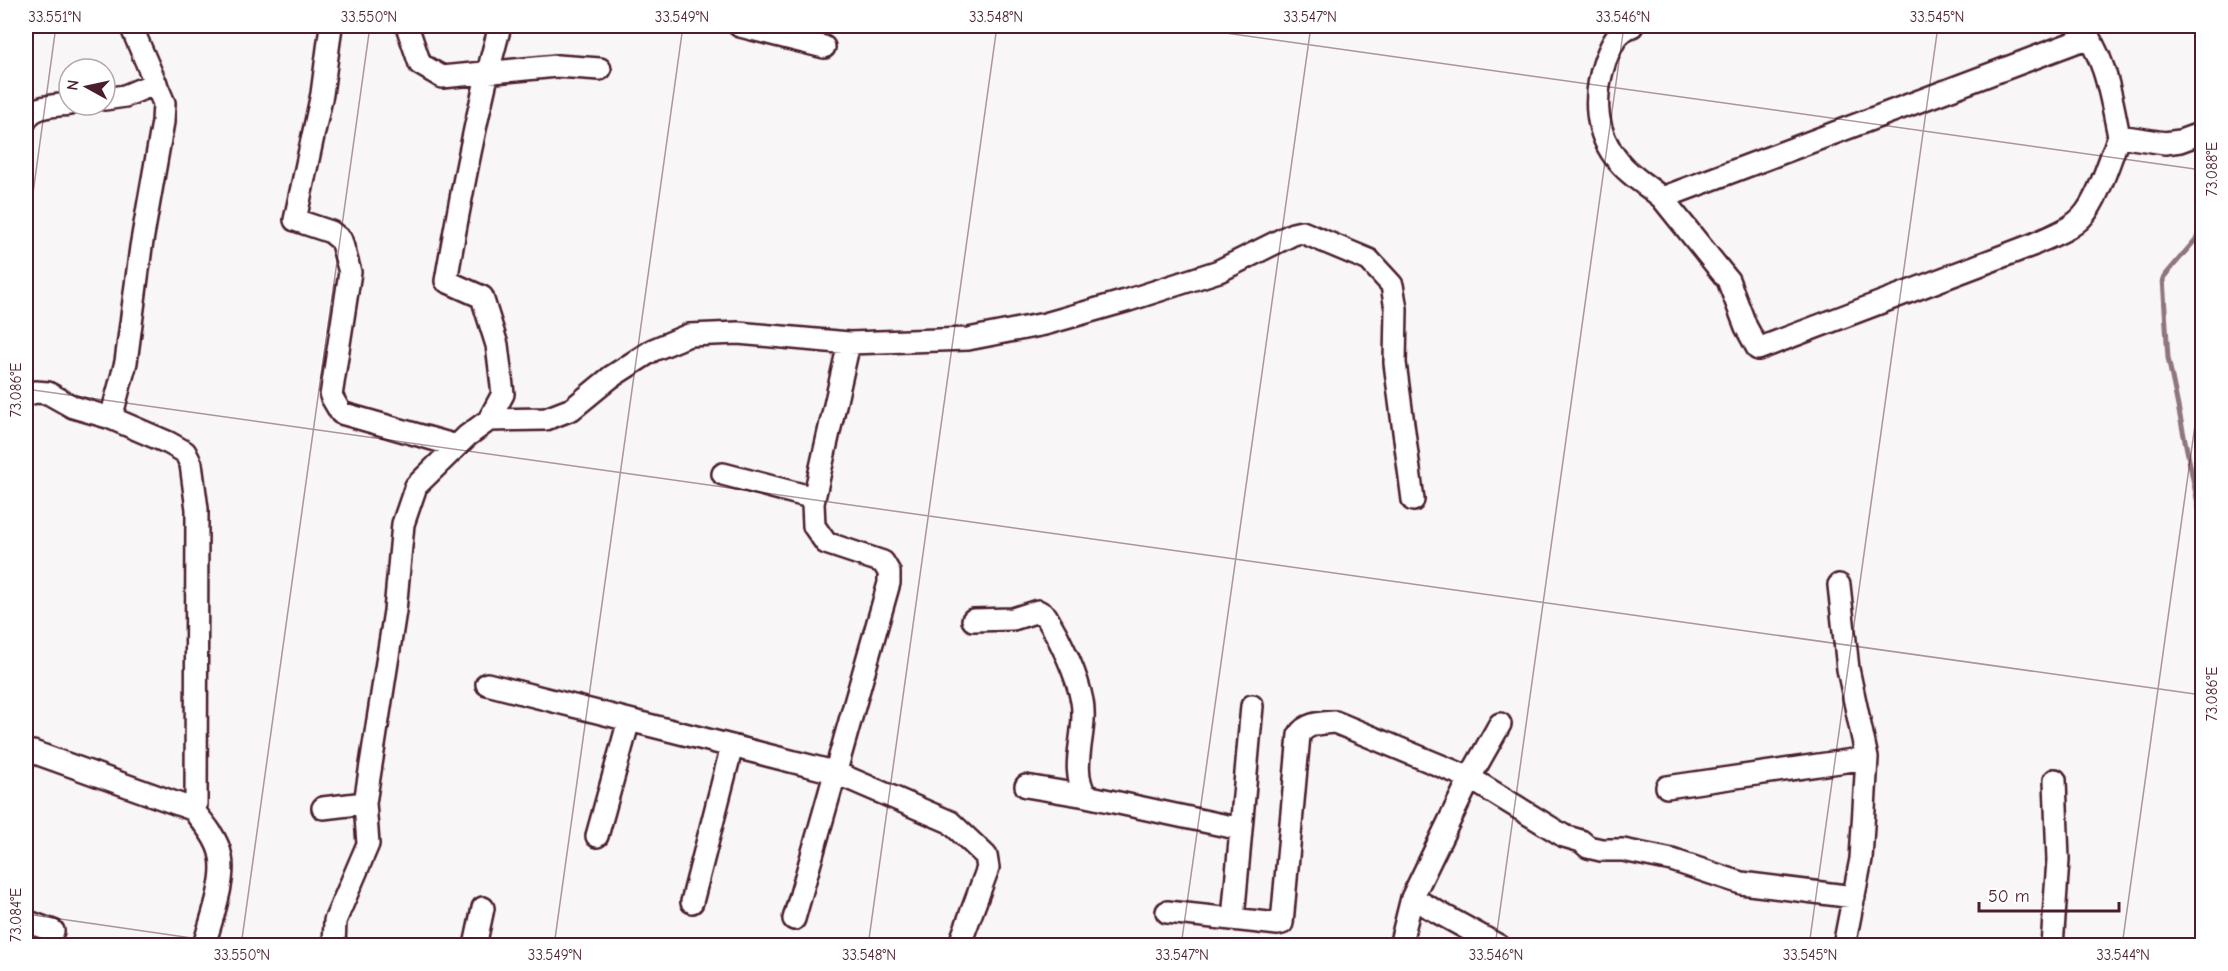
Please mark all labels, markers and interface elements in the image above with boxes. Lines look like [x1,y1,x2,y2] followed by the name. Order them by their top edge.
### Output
[28,8,82,26] text: 33.551°N
[341,8,397,26] text: 33.550°N
[655,8,709,26] text: 33.549°N
[969,8,1023,26] text: 33.548°N
[1283,8,1337,26] text: 33.547°N
[1596,8,1650,26] text: 33.546°N
[1910,8,1964,26] text: 33.545°N
[57,57,117,117] north arrow
[63,79,83,91] text: N
[2203,142,2221,196] text: 73.088°E
[7,363,25,417] text: 73.086°E
[2203,667,2221,721] text: 73.086°E
[1979,875,2118,913] scale bar
[1988,886,2030,907] text: 50 m
[7,888,25,942] text: 73.084°E
[214,946,270,964] text: 33.550°N
[528,946,582,964] text: 33.549°N
[842,946,896,964] text: 33.548°N
[1155,946,1209,964] text: 33.547°N
[1469,946,1523,964] text: 33.546°N
[1783,946,1837,964] text: 33.545°N
[2096,946,2150,964] text: 33.544°N

